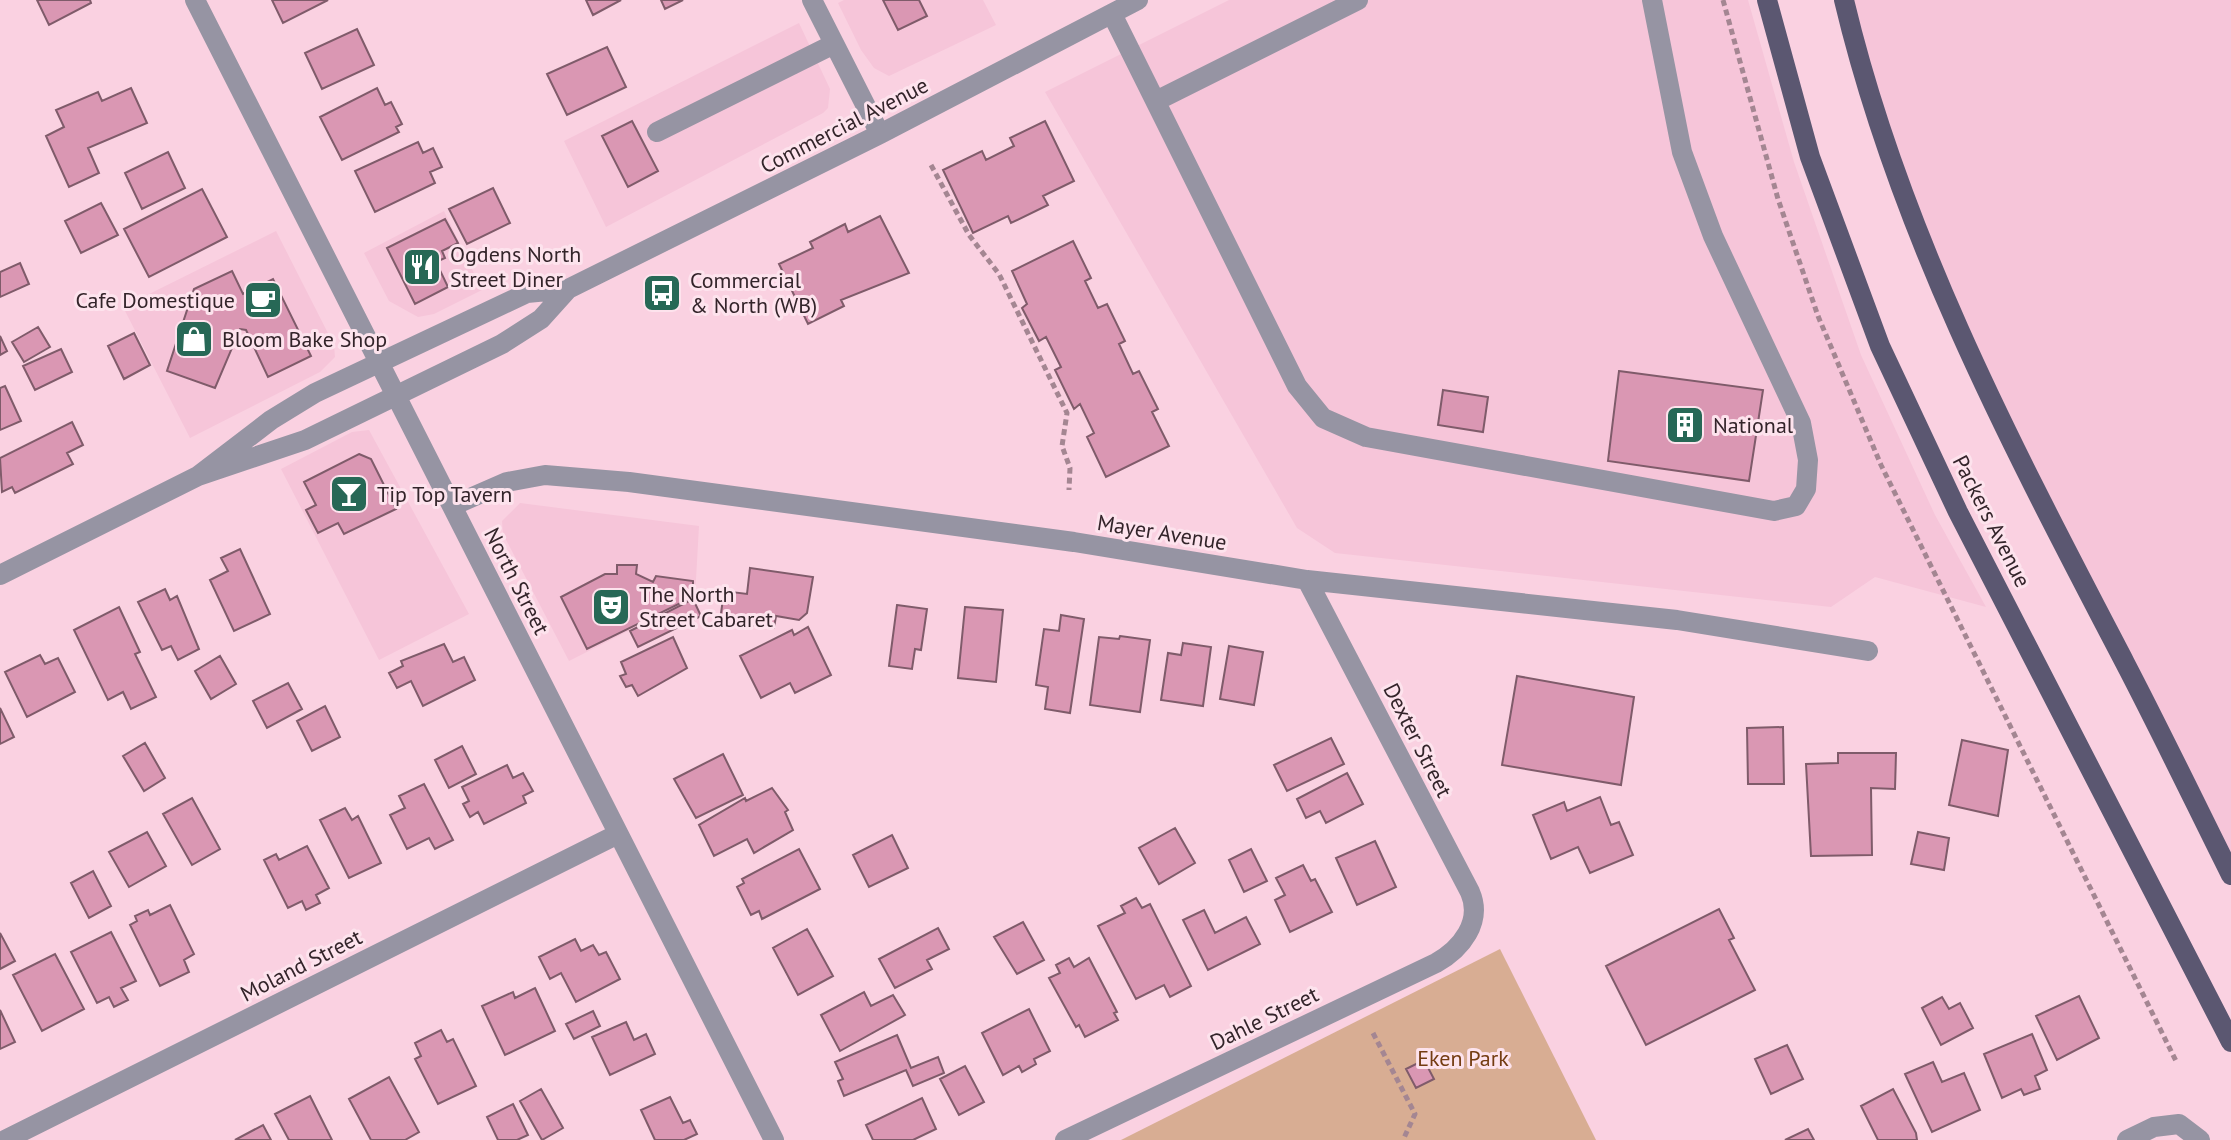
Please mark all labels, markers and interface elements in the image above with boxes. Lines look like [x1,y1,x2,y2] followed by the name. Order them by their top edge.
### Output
[755,71,933,179] street label: Commercial Avenue
[450,240,581,293] place label: Ogdens North Street Diner
[401,246,443,288] restaurant icon: Ogdens North Street Diner
[690,266,817,319] place label: Commercial & North (WB)
[641,272,683,314] bus stop icon: Commercial & North (WB)
[242,279,284,321] cafe icon: Cafe Domestique
[75,286,235,314] place label: Cafe Domestique
[173,318,215,360] shop icon: Bloom Bake Shop
[222,325,387,353] place label: Bloom Bake Shop
[1664,404,1706,446] building icon: National
[1713,411,1794,439] place label: National
[1947,450,2037,592] street label: Packers Avenue
[328,473,370,515] bar icon: Tip Top Tavern
[377,480,512,508] place label: Tip Top Tavern
[1095,508,1229,556] street label: Mayer Avenue
[478,523,556,640] street label: North Street
[639,580,774,633] place label: The North Street Cabaret
[590,586,632,628] theatre icon: The North Street Cabaret
[1377,678,1459,802] street label: Dexter Street
[236,922,367,1008] street label: Moland Street
[1205,980,1323,1056] street label: Dahle Street
[1417,1044,1509,1072] park label: Eken Park

